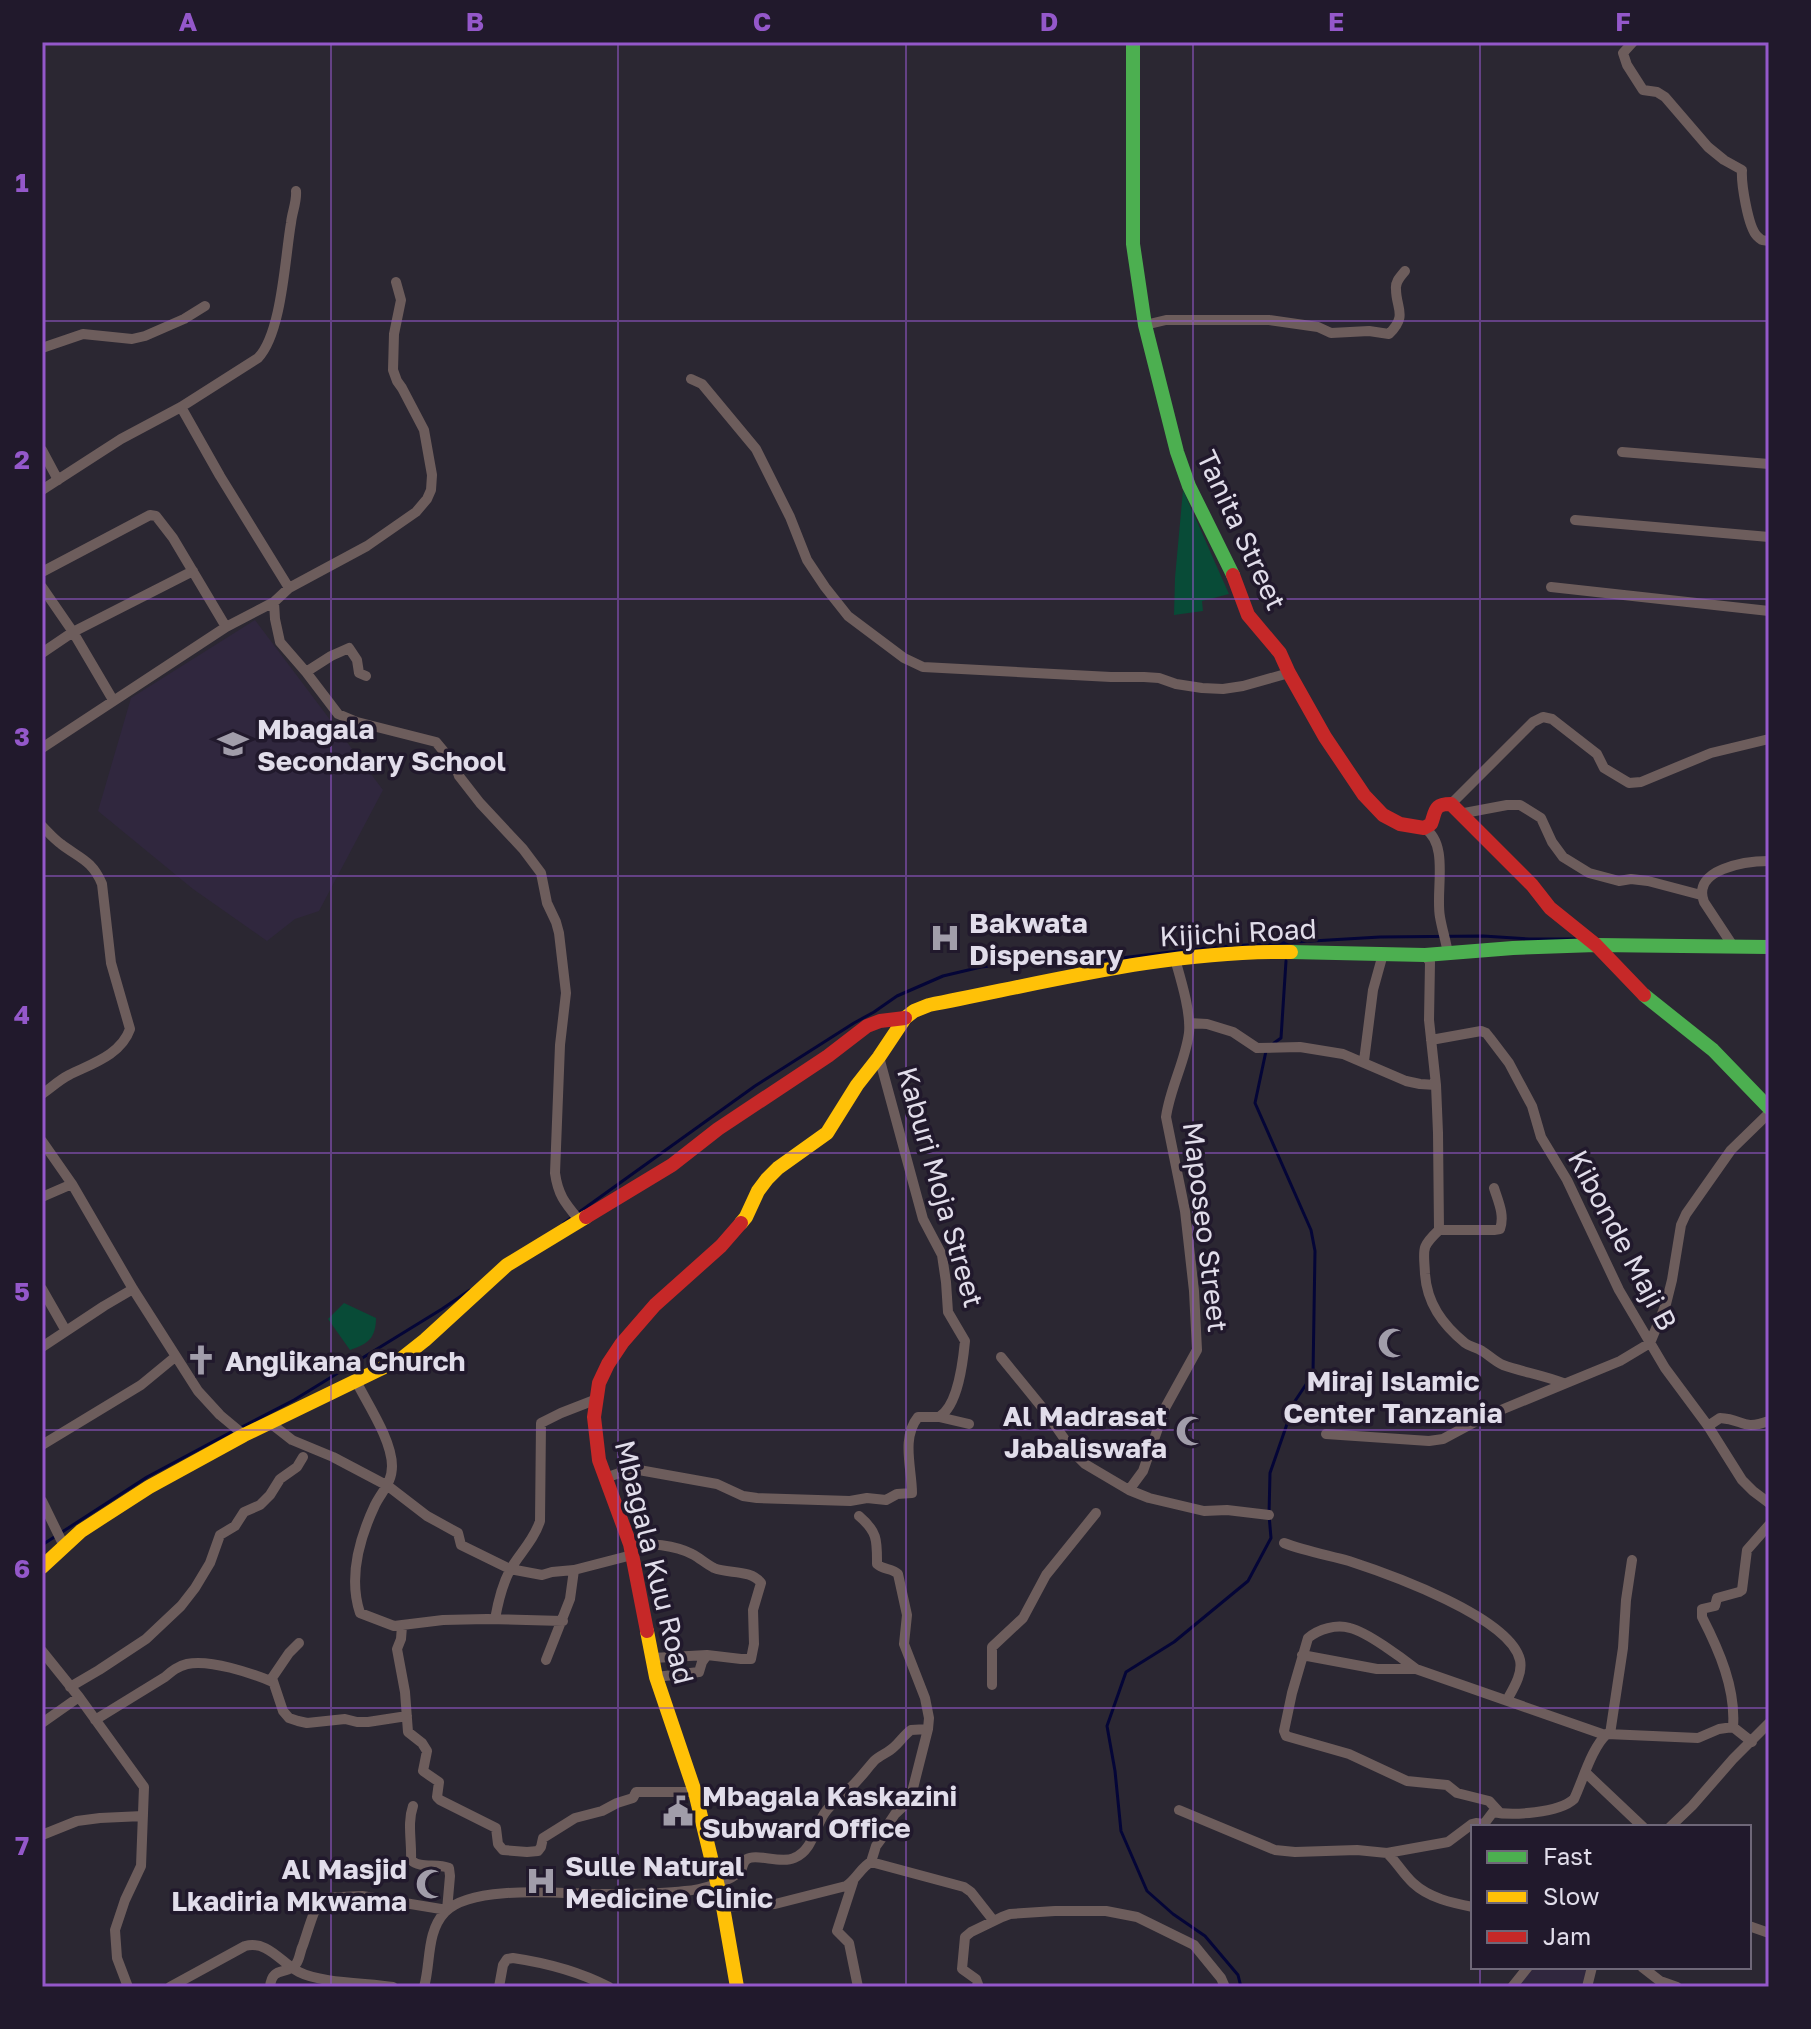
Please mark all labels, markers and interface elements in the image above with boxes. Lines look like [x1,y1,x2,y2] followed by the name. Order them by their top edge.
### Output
[179,6,198,37] text: A
[466,6,484,37] text: B
[753,6,771,37] text: C
[1040,6,1058,37] text: D
[1328,6,1344,37] text: E
[1615,6,1631,37] text: F
[15,167,29,198] text: 1
[14,444,30,475] text: 2
[1191,445,1293,615] street label: Tanita Street
[257,712,506,777] place label: Mbagala Secondary School
[14,721,30,752] text: 3
[216,727,250,761] school or university icon: Mbagala Secondary School
[969,906,1124,971] place label: Bakwata Dispensary
[1159,911,1317,953] street label: Kijichi Road
[928,921,962,955] hospital icon: Bakwata Dispensary
[14,999,30,1030] text: 4
[891,1063,991,1311] street label: Kaburi Moja Street
[1177,1120,1235,1334] street label: Maposeo Street
[1562,1144,1684,1336] street label: Kibonde Maji B
[14,1276,30,1307] text: 5
[1376,1326,1410,1360] mosque icon: Miraj Islamic Center Tanzania
[184,1343,218,1377] church icon: Anglikana Church
[225,1344,466,1377] place label: Anglikana Church
[1283,1364,1503,1429] place label: Miraj Islamic Center Tanzania
[1003,1399,1167,1464] place label: Al Madrasat Jabaliswafa
[1174,1414,1208,1448] mosque icon: Al Madrasat Jabaliswafa
[609,1437,701,1687] street label: Mbagala Kuu Road
[14,1553,30,1584] text: 6
[702,1779,957,1844] place label: Mbagala Kaskazini Subward Office
[661,1794,695,1828] public building icon: Mbagala Kaskazini Subward Office
[1471,1825,1751,1969] legend
[15,1830,29,1861] text: 7
[1543,1841,1593,1870] text: Fast
[565,1849,773,1914] place label: Sulle Natural Medicine Clinic
[171,1852,407,1917] place label: Al Masjid Lkadiria Mkwama
[524,1864,558,1898] hospital icon: Sulle Natural Medicine Clinic
[414,1867,448,1901] mosque icon: Al Masjid Lkadiria Mkwama
[1543,1881,1599,1910] text: Slow
[1543,1921,1591,1950] text: Jam

